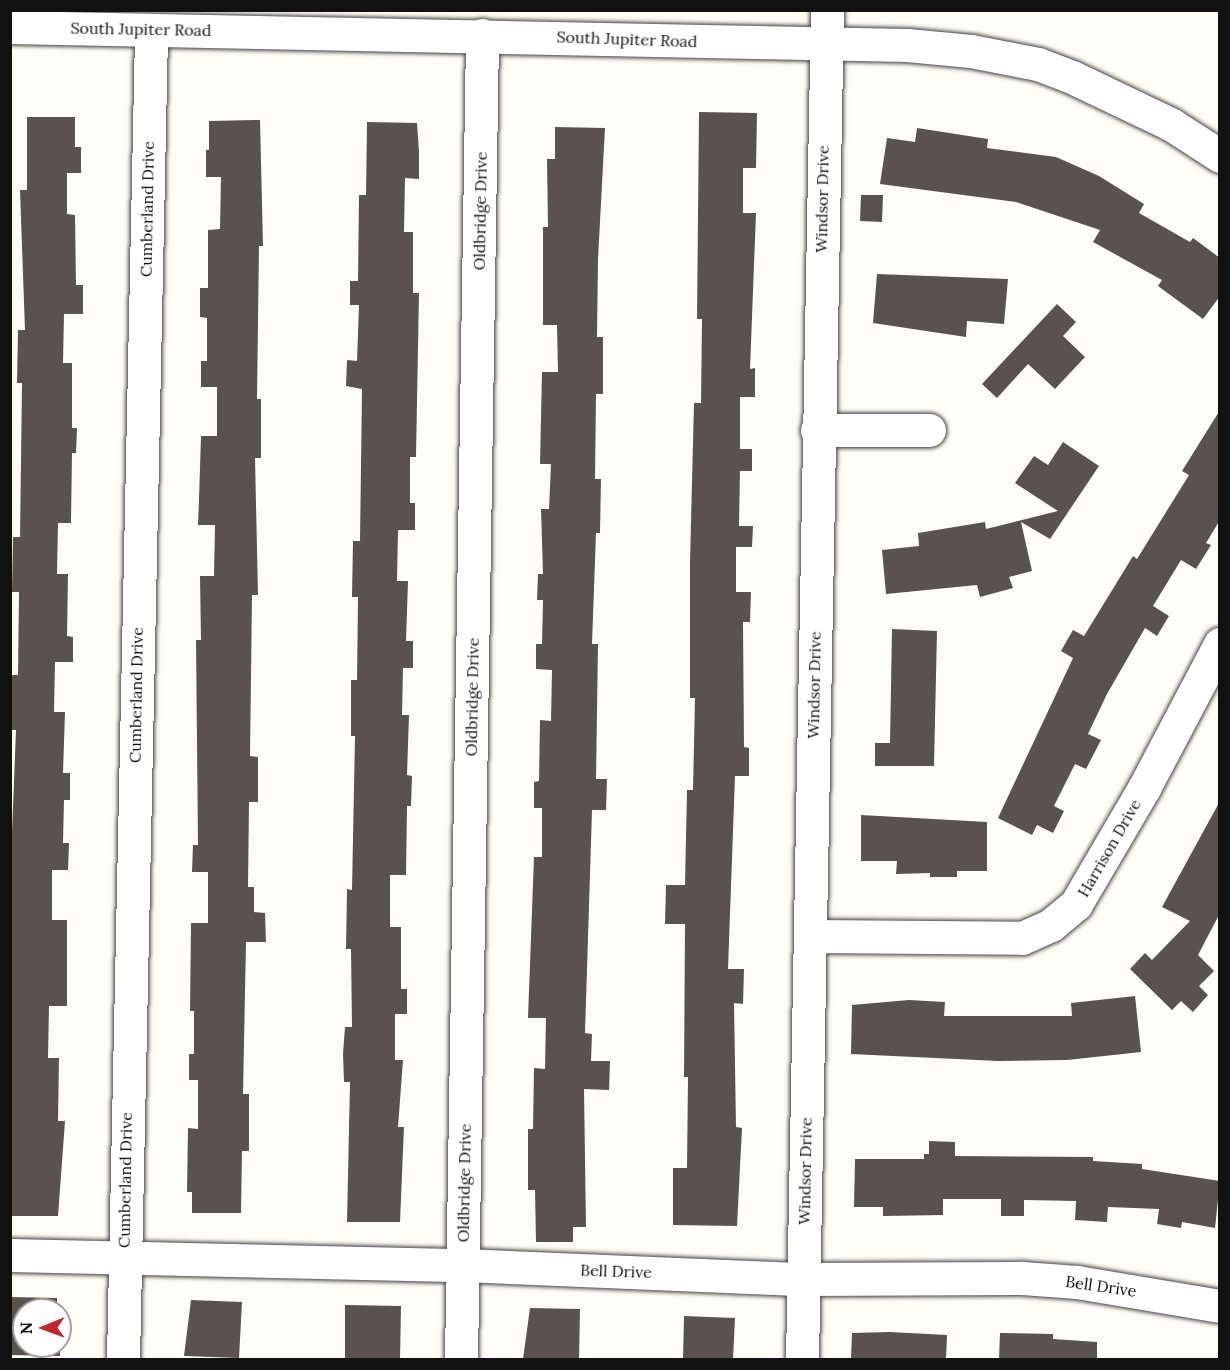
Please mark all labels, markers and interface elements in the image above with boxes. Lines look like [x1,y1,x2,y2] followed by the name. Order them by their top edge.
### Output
[70,18,212,40] street label: South Jupiter Road
[556,27,698,51] street label: South Jupiter Road
[136,141,158,277] street label: Cumberland Drive
[811,145,833,253] street label: Windsor Drive
[469,152,491,270] street label: Oldbridge Drive
[125,627,147,763] street label: Cumberland Drive
[803,631,825,739] street label: Windsor Drive
[461,638,483,756] street label: Oldbridge Drive
[1073,796,1145,900] street label: Harrison Drive
[114,1112,136,1248] street label: Cumberland Drive
[794,1117,816,1225] street label: Windsor Drive
[453,1124,475,1242] street label: Oldbridge Drive
[580,1260,652,1282] street label: Bell Drive
[1064,1272,1138,1300] street label: Bell Drive
[12,1298,72,1358] north arrow
[16,1322,36,1335] text: N

